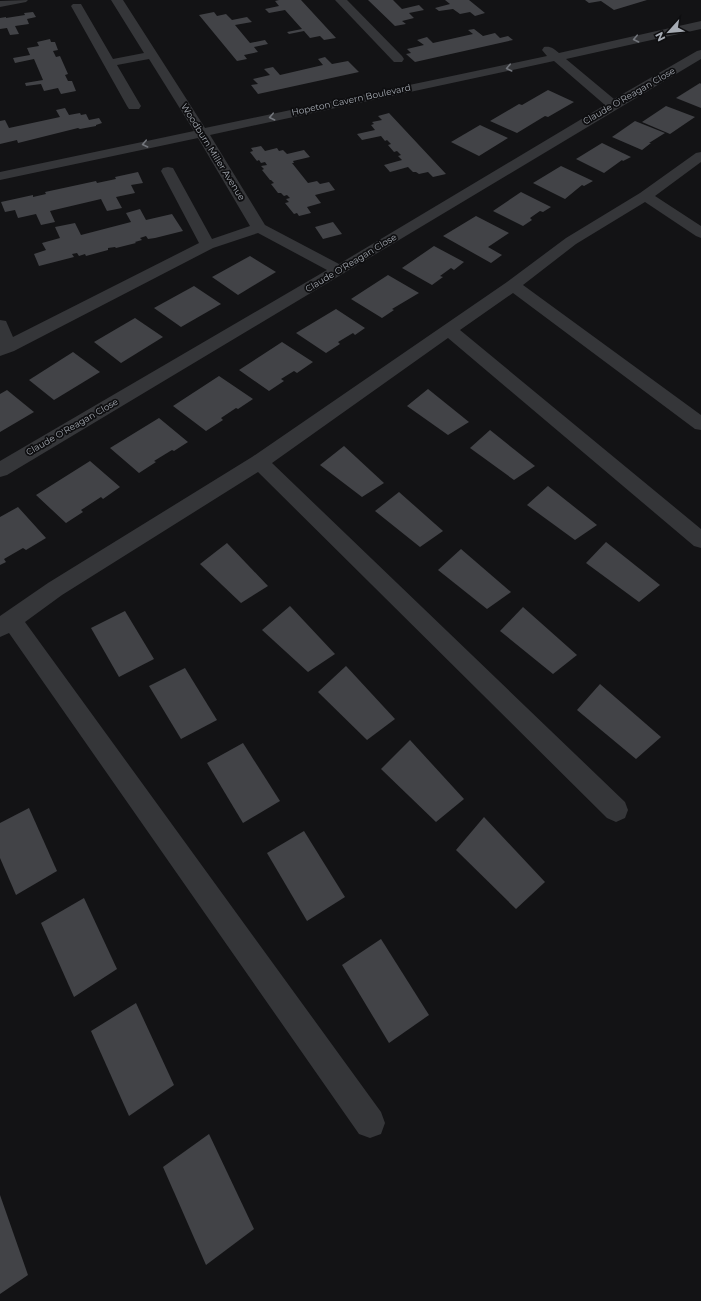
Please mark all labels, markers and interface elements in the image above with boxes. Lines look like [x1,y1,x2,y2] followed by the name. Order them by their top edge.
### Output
[649,12,689,52] north arrow
[652,29,668,44] text: N
[632,35,639,43] one-way arrow
[506,63,512,71] one-way arrow
[581,64,677,126] street label: Claude O'Reagan Close
[290,81,412,118] street label: Hopeton Cavern Boulevard
[179,101,248,203] street label: Woodburn Miller Avenue
[269,112,275,121] one-way arrow
[141,140,148,148] one-way arrow
[303,231,399,294] street label: Claude O'Reagan Close
[24,395,120,457] street label: Claude O'Reagan Close

